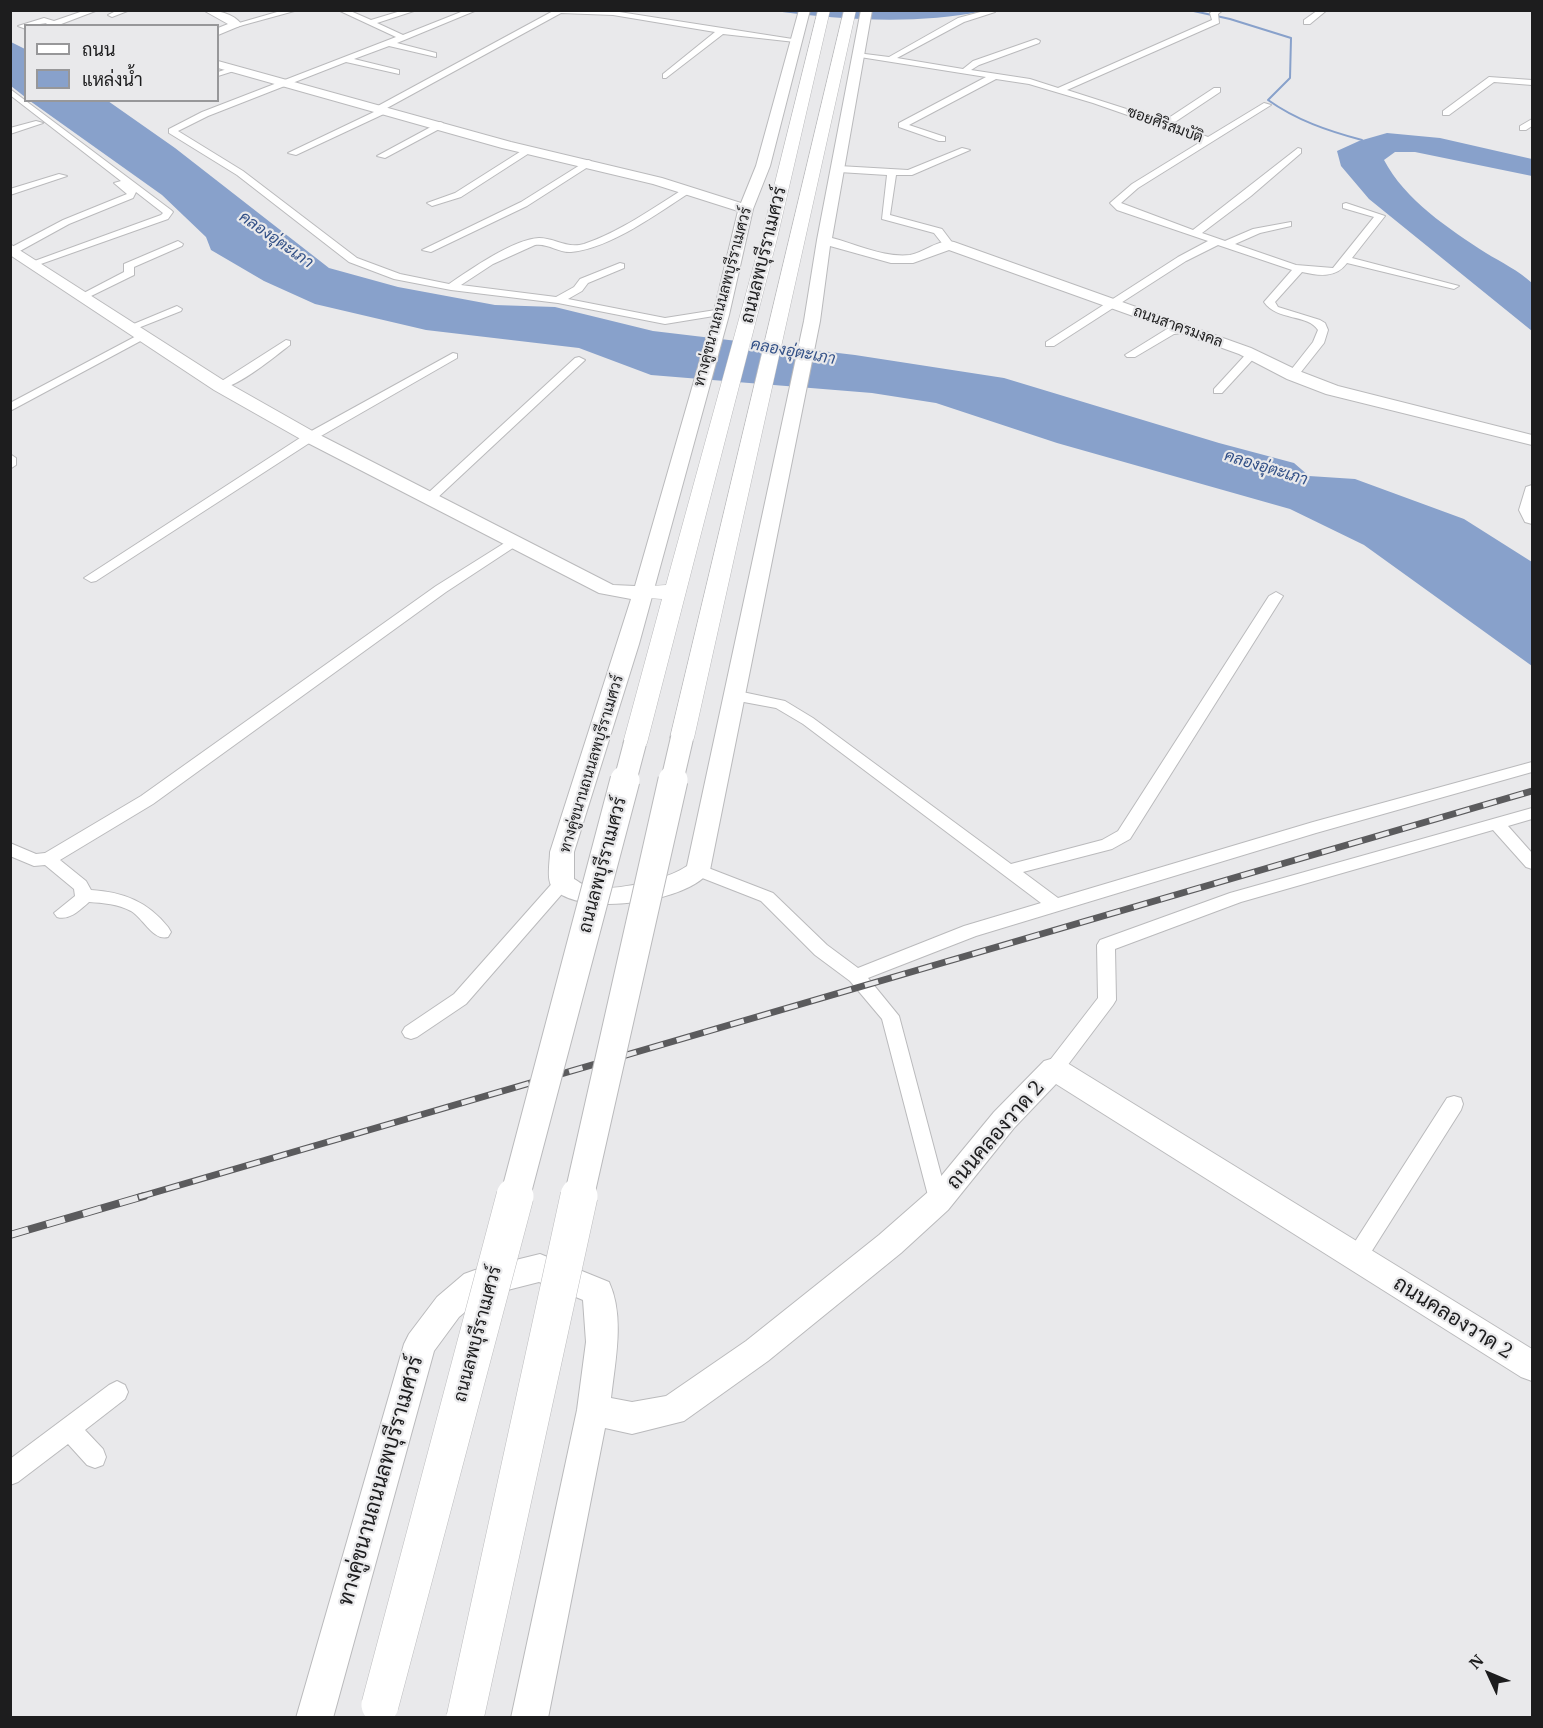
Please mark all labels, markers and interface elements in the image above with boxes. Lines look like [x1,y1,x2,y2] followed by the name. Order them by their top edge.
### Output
[24,24,219,102] legend
[82,38,115,61] text: ถนน
[82,68,143,91] text: แหล่งน้ำ
[1125,103,1205,147] street label: ซอยศิริสมบัติ
[737,184,791,326] street label: ถนนลพบุรีราเมศวร์
[690,205,756,389] street label: ทางคู่ขนานถนนลพบุรีราเมศวร์
[235,208,317,272] water label: คลองอุ่ตะเภา
[1131,302,1225,352] street label: ถนนสาครมงคล
[749,335,837,369] water label: คลองอุ่ตะเภา
[1222,446,1310,490] water label: คลองอุ่ตะเภา
[556,673,628,855] street label: ทางคู่ขนานถนนลพบุรีราเมศวร์
[574,795,632,935] street label: ถนนลพบุรีราเมศวร์
[942,1075,1050,1195] street label: ถนนคลองวาด 2
[449,1264,507,1404] street label: ถนนลพบุรีราเมศวร์
[1388,1271,1518,1365] street label: ถนนคลองวาด 2
[333,1353,429,1609] street label: ทางคู่ขนานถนนลพบุรีราเมศวร์
[1459,1644,1519,1704] north arrow
[1464,1650,1488,1673] text: N

